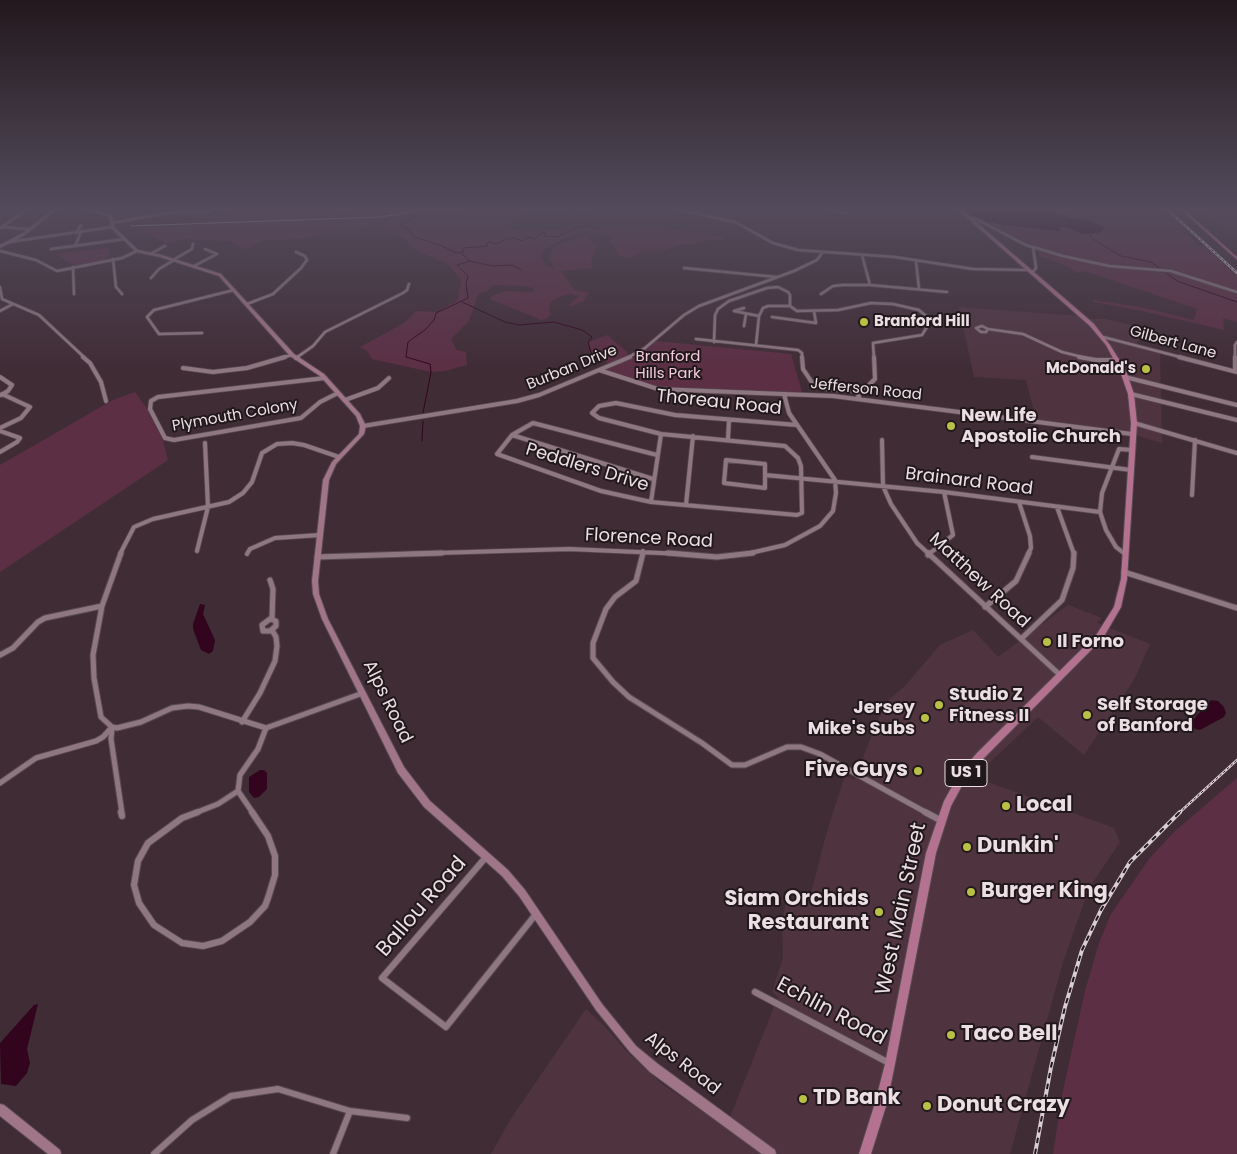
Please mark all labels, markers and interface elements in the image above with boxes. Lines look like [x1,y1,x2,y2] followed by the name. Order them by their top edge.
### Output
[874,313,970,331] place label: Branford Hill
[858,316,870,328] marker: Branford Hill
[1128,323,1218,363] street label: Gilbert Lane
[524,342,620,394] street label: Burban Drive
[635,348,701,383] park label: Branford Hills Park
[1046,360,1136,378] place label: McDonald's
[1140,363,1152,375] marker: McDonald's
[809,375,923,405] street label: Jefferson Road
[655,386,783,420] street label: Thoreau Road
[171,396,299,436] street label: Plymouth Colony
[961,405,1121,448] place label: New Life Apostolic Church
[945,420,957,432] marker: New Life Apostolic Church
[523,439,651,497] street label: Peddlers Drive
[904,463,1034,501] street label: Brainard Road
[584,525,714,553] street label: Florence Road
[924,529,1034,633] street label: Matthew Road
[1057,631,1124,653] place label: Il Forno
[1041,636,1053,648] marker: Il Forno
[358,657,416,747] street label: Alps Road
[949,684,1029,726] place label: Studio Z Fitness II
[1097,694,1208,736] place label: Self Storage of Banford
[808,697,915,740] place label: Jersey Mike's Subs
[933,699,945,711] marker: Studio Z Fitness II
[1081,709,1093,721] marker: Self Storage of Banford
[919,712,931,724] marker: Jersey Mike's Subs
[805,758,908,784] place label: Five Guys
[945,760,987,786] road number: US 1
[912,765,924,777] marker: Five Guys
[1016,793,1073,819] place label: Local
[1000,800,1012,812] marker: Local
[871,820,933,998] street label: West Main Street
[977,834,1059,860] place label: Dunkin'
[961,841,973,853] marker: Dunkin'
[372,852,472,962] street label: Ballou Road
[981,879,1108,905] place label: Burger King
[965,886,977,898] marker: Burger King
[724,887,869,937] place label: Siam Orchids Restaurant
[873,906,885,918] marker: Siam Orchids Restaurant
[772,972,890,1052] street label: Echlin Road
[961,1022,1057,1048] place label: Taco Bell
[640,1028,724,1100] street label: Alps Road
[945,1029,957,1041] marker: Taco Bell
[813,1086,900,1112] place label: TD Bank
[797,1093,809,1105] marker: TD Bank
[937,1093,1070,1119] place label: Donut Crazy
[921,1100,933,1112] marker: Donut Crazy

